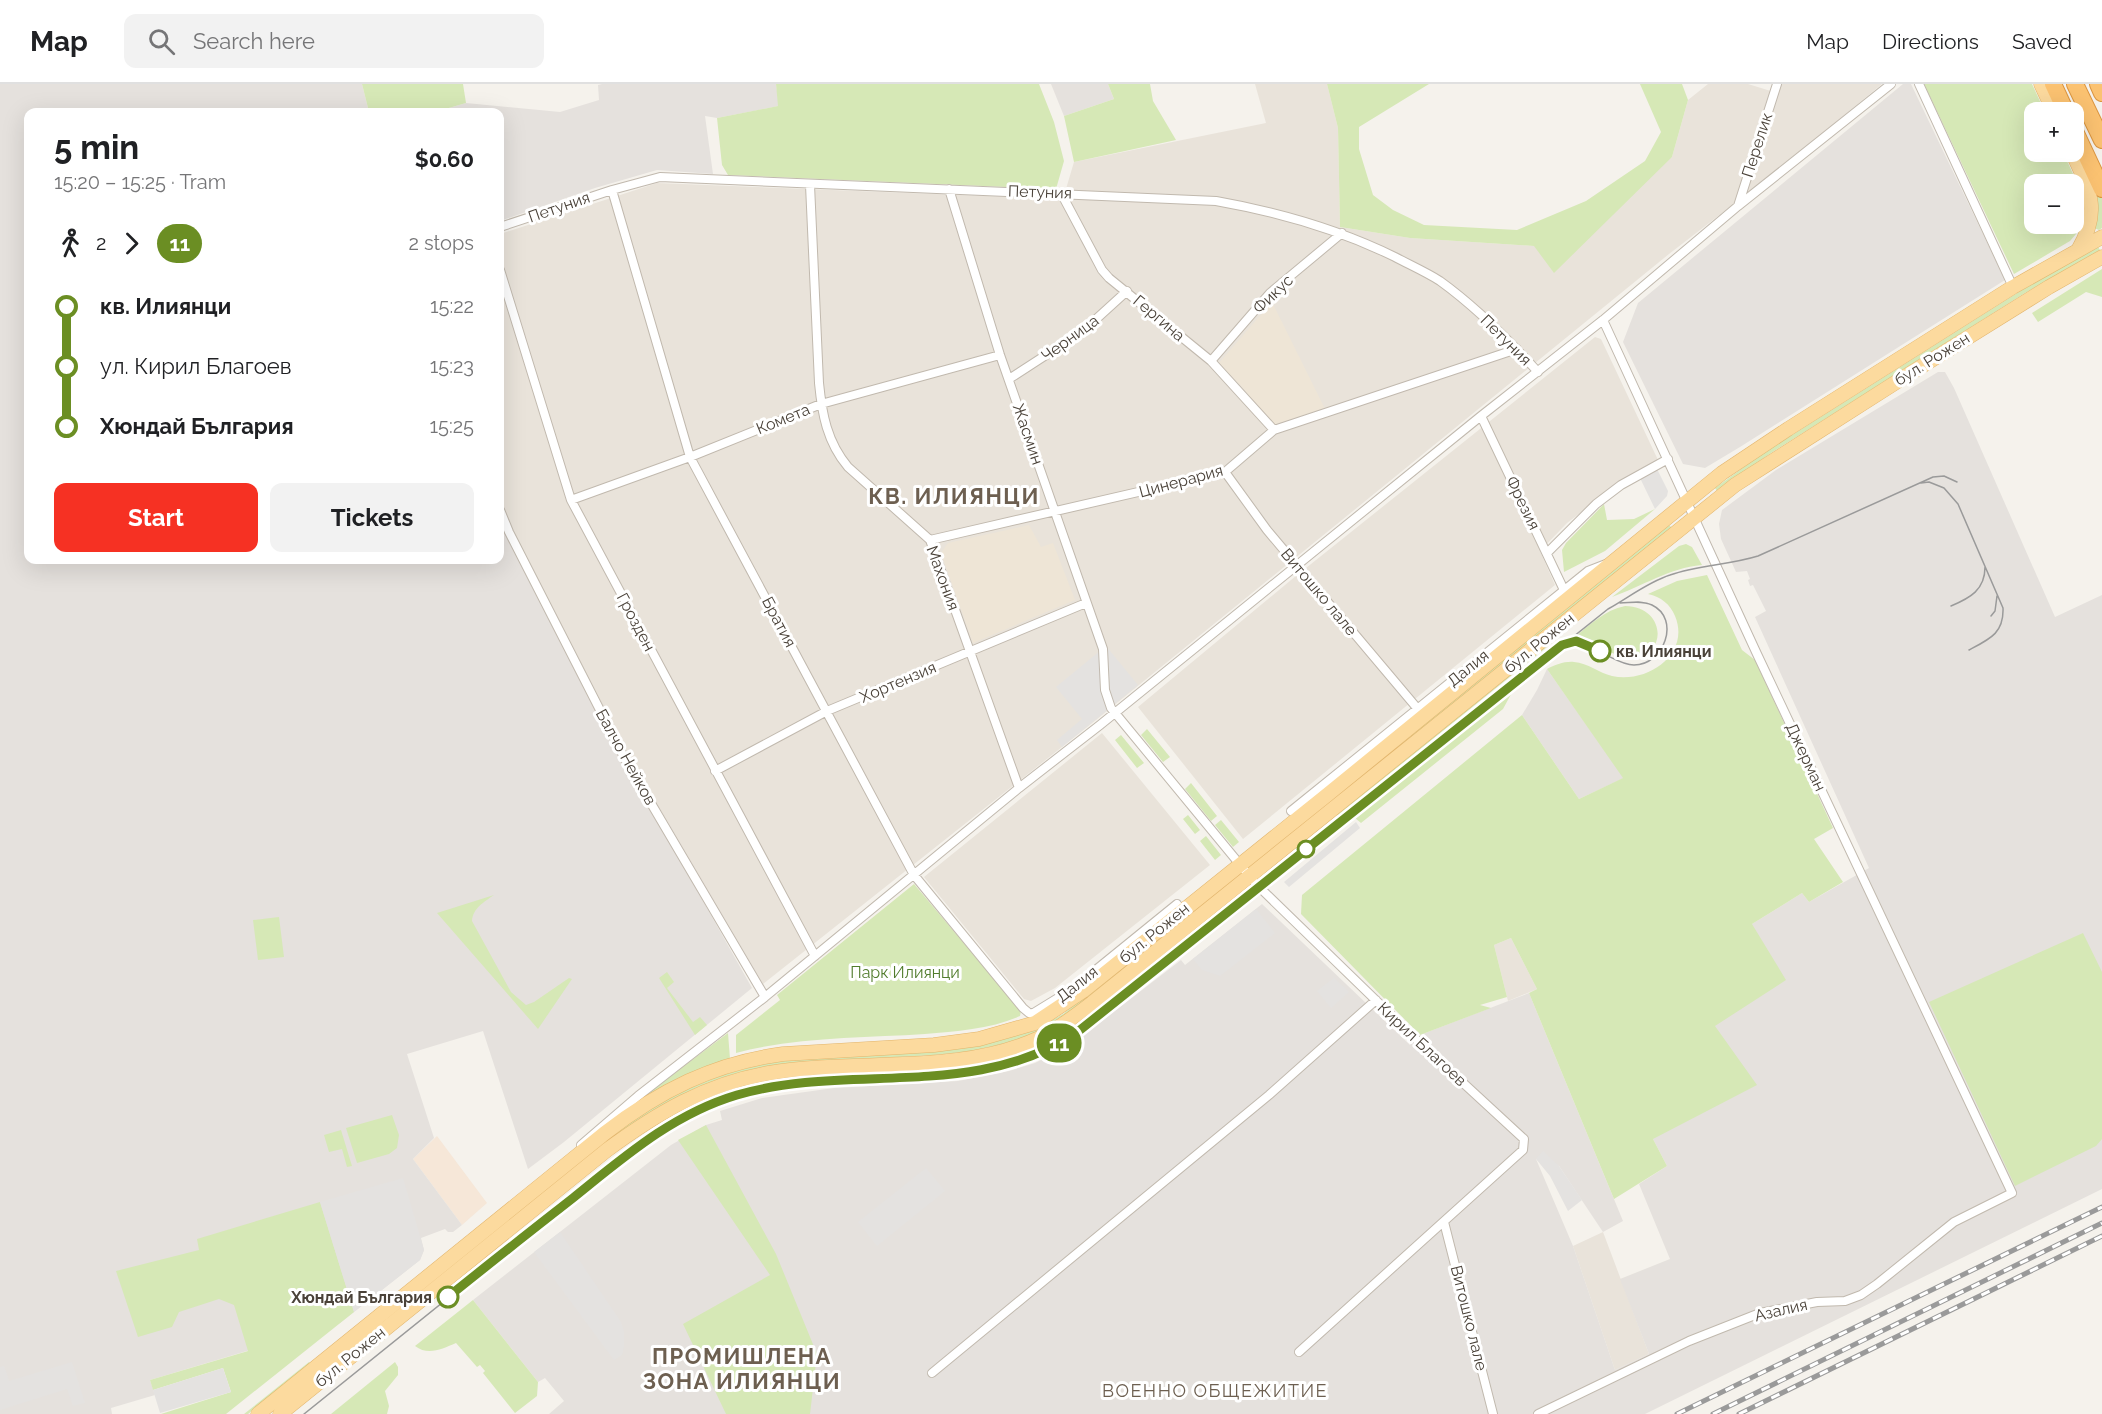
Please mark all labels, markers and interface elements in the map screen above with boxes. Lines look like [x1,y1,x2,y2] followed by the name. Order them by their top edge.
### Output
[124,14,544,68] search box
[30,25,88,58] text: Map
[145,25,178,58] icon: search
[193,28,315,54] text: Search here
[1806,29,1849,54] text: Map
[1882,29,1979,54] text: Directions
[2012,29,2072,54] text: Saved
[2024,102,2084,234] map controls
[2024,102,2084,162] button: +
[1738,110,1776,180] street label: Перелик
[54,128,139,167] text: 5 min
[415,146,474,172] text: $0.60
[54,170,226,194] text: 15:20 – 15:25 · Tram
[2024,174,2084,234] button: −
[1008,181,1072,203] street label: Петуния
[526,188,592,226] street label: Петуния
[54,227,87,260] icon: walk
[115,227,148,260] icon: forward
[96,231,106,255] text: 2
[169,231,190,256] text: 11
[408,231,474,255] text: 2 stops
[1249,270,1297,317] street label: Фикус
[1129,291,1189,345] street label: Гергина
[100,293,231,319] text: кв. Илиянци
[430,294,474,318] text: 15:22
[1038,311,1102,365] street label: Черница
[1477,311,1535,369] street label: Петуния
[1891,328,1973,390] street label: бул. Рожен
[100,353,292,379] text: ул. Кирил Благоев
[430,354,474,378] text: 15:23
[753,400,813,438] street label: Комета
[1009,401,1047,467] street label: Жасмин
[100,413,294,439] text: Хюндай България
[429,414,474,438] text: 15:25
[1137,461,1225,501] street label: Цинерария
[1502,473,1544,533] street label: Фрезия
[54,483,258,552] button: Start
[270,483,474,552] button: Tickets
[868,483,1040,509] district label: КВ. ИЛИЯНЦИ
[923,543,963,613] street label: Махония
[1277,545,1361,639] street label: Витошко лале
[613,590,659,654] street label: Грозден
[758,594,800,650] street label: Братия
[1500,609,1578,677] street label: бул. Рожен
[1589,640,1611,662] marker: кв. Илиянци
[1616,642,1711,661] place label: кв. Илиянци
[1444,646,1492,690] street label: Далия
[857,657,939,707] street label: Хортензия
[592,706,660,808] street label: Балчо Нейков
[1782,720,1830,794] street label: Джерман
[1297,840,1315,858] unlabelled marker
[1115,899,1193,967] street label: бул. Рожен
[1052,962,1102,1006] street label: Далия
[850,963,960,982] park label: Парк Илиянци
[1374,998,1470,1090] street label: Кирил Благоев
[1032,1024,1086,1062] line badge: 11
[1049,1031,1069,1056] text: 11
[1447,1263,1491,1373] street label: Витошко лале
[437,1286,459,1308] marker: Хюндай България
[290,1288,432,1307] place label: Хюндай България
[1753,1295,1809,1325] street label: Азалия
[311,1323,389,1391] street label: бул. Рожен
[643,1343,841,1394] district label: ПРОМИШЛЕНА ЗОНА ИЛИЯНЦИ
[1102,1380,1328,1401] district label: ВОЕННО ОБЩЕЖИТИЕ

